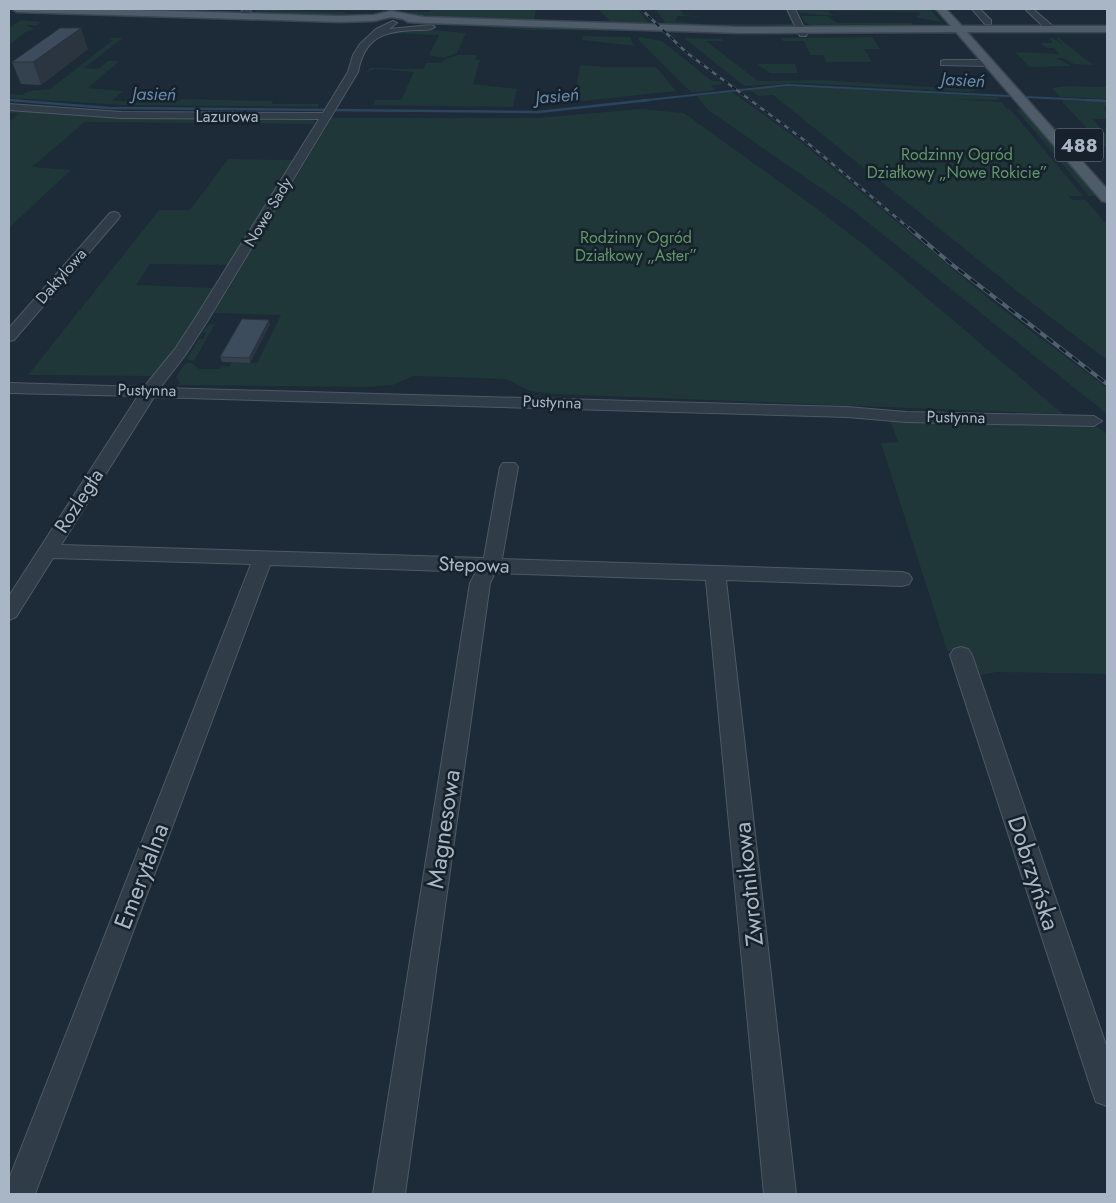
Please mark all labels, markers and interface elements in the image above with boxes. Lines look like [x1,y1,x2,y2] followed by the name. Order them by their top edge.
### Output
[937,66,986,94] water label: Jasień
[129,81,176,107] water label: Jasień
[531,81,580,111] water label: Jasień
[196,105,258,128] street label: Lazurowa
[1055,128,1103,162] road number: 488
[867,143,1047,184] park label: Rodzinny Ogród Działkowy „Nowe Rokicie”
[238,172,298,251] street label: Nowe Sady
[575,226,697,267] park label: Rodzinny Ogród Działkowy „Aster”
[30,243,92,309] street label: Daktylowa
[117,378,177,402] street label: Pustynna
[522,389,582,415] street label: Pustynna
[926,405,986,429] street label: Pustynna
[47,463,111,539] street label: Rozległa
[438,549,510,581] street label: Stepowa
[417,767,469,891] street label: Magnesowa
[999,811,1069,935] street label: Dobrzyńska
[105,818,177,934] street label: Emerytalna
[724,820,772,948] street label: Zwrotnikowa

